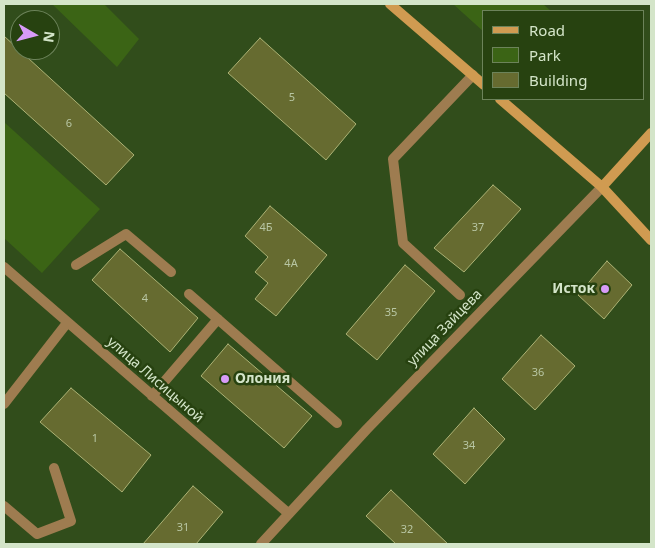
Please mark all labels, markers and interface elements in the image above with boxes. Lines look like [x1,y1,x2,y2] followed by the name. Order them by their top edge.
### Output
[10,10,60,60] north arrow
[482,10,645,100] legend
[529,20,565,40] text: Road
[39,30,60,44] text: N
[529,45,561,65] text: Park
[529,70,587,90] text: Building
[289,91,295,105] house number: 5
[66,117,72,131] house number: 6
[259,221,273,235] house number: 4Б
[472,221,484,235] house number: 37
[284,257,298,271] house number: 4А
[552,281,595,297] place label: Исток
[599,283,611,295] marker: Исток
[404,286,486,370] street label: улица Зайцева
[142,292,148,306] house number: 4
[385,306,397,320] house number: 35
[103,334,207,426] street label: улица Лисицыной
[532,366,544,380] house number: 36
[235,371,290,387] place label: Олония
[219,373,231,385] marker: Олония
[92,432,98,446] house number: 1
[463,439,475,453] house number: 34
[177,521,189,535] house number: 31
[401,523,413,537] house number: 32

